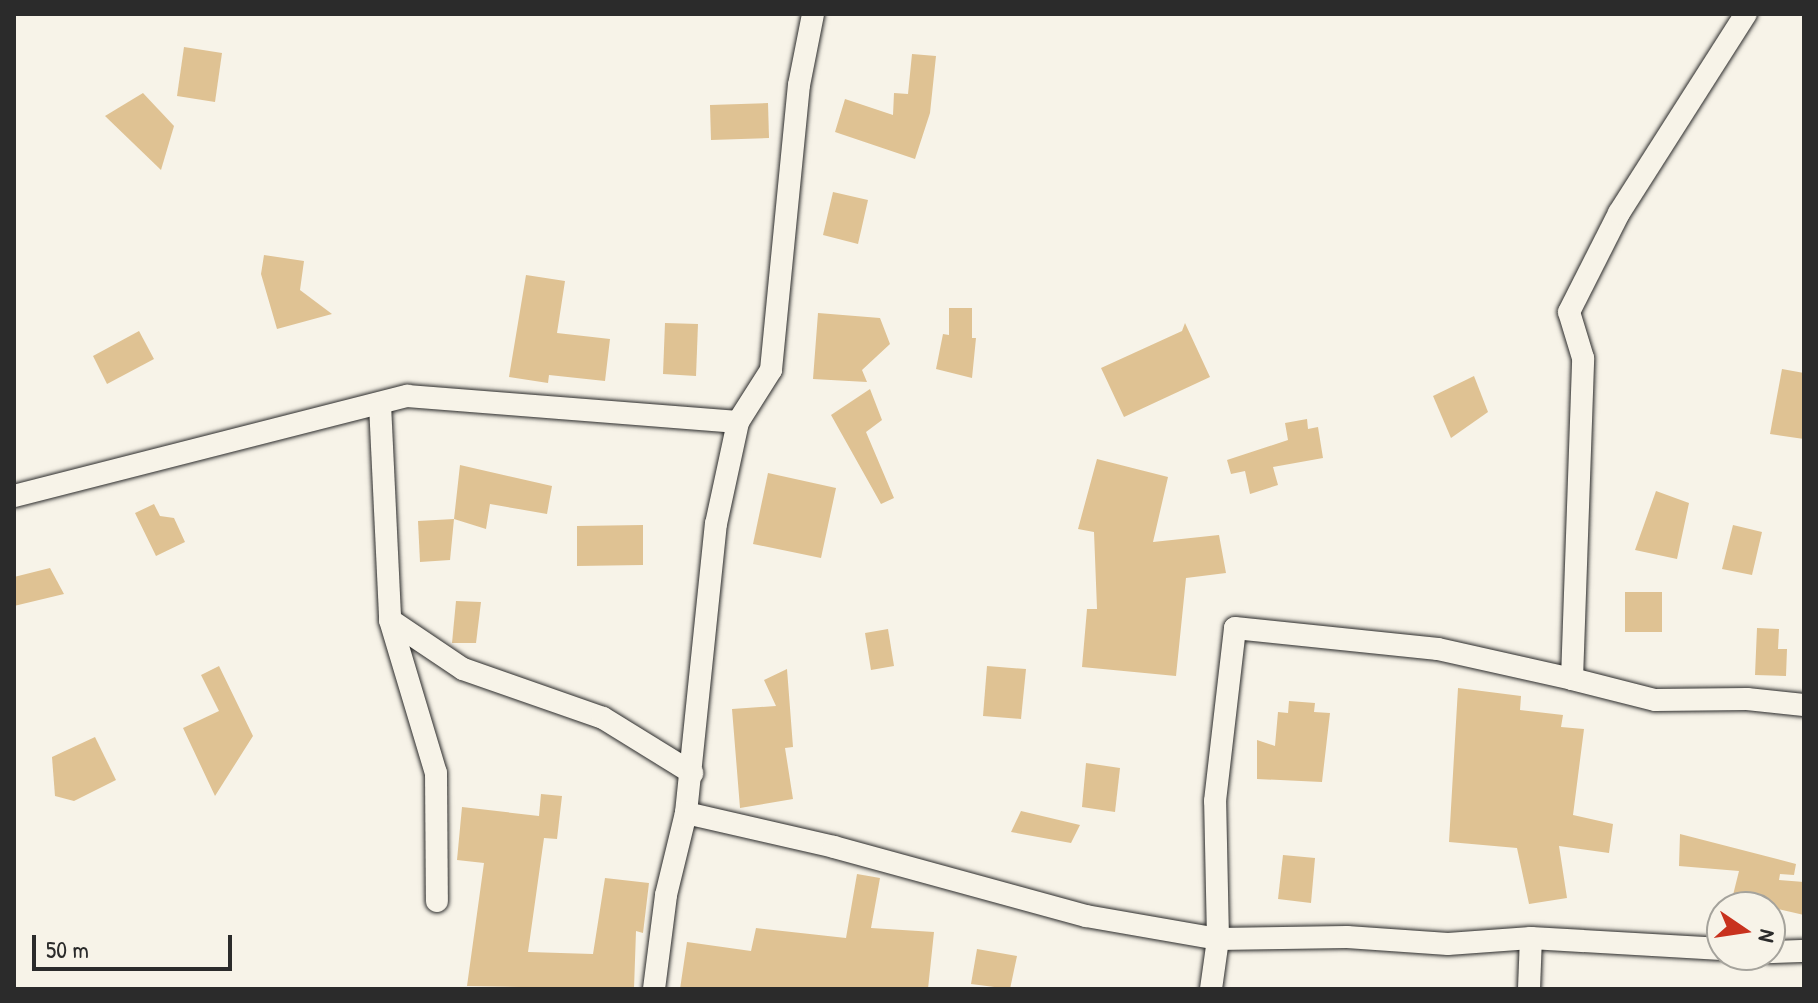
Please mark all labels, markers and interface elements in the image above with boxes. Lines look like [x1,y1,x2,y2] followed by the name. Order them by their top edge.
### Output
[1706,891,1786,971] north arrow
[36,919,236,969] scale bar
[1752,927,1783,945] text: N
[46,933,89,965] text: 50 m

